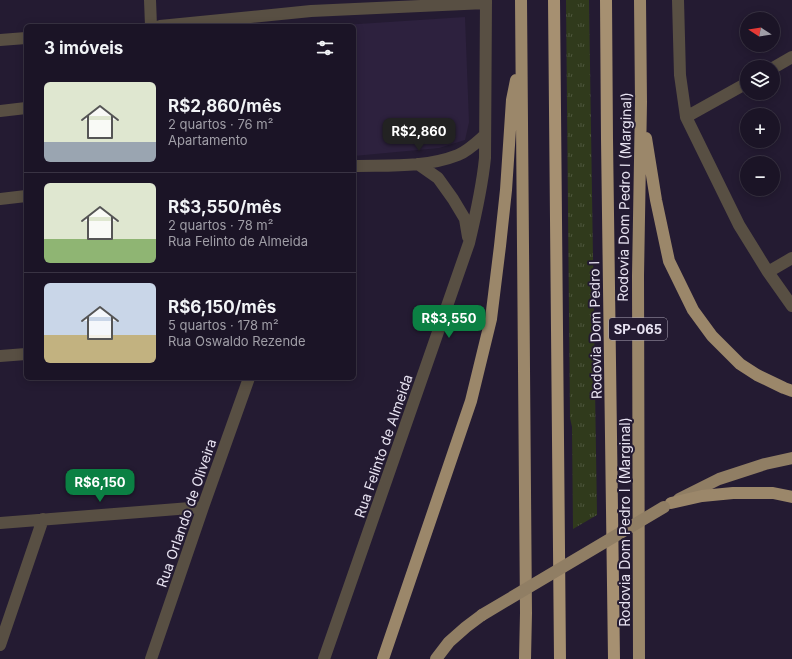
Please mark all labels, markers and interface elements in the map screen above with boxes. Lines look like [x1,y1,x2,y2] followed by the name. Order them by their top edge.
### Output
[740,12,780,52] north arrow
[740,12,780,196] map controls
[314,37,336,59] icon: filters
[44,38,123,58] text: 3 imóveis
[740,60,780,100] button: layers
[614,92,634,302] street label: Rodovia Dom Pedro I (Marginal)
[168,96,282,116] text: R$2,860/mês
[76,98,124,146] icon: home
[740,108,780,148] button: +
[168,116,273,132] text: 2 quartos · 76 m²
[382,118,456,152] pin: R$2,860
[392,123,446,139] text: R$2,860
[168,132,248,148] text: Apartamento
[740,156,780,196] button: −
[168,197,281,217] text: R$3,550/mês
[76,199,124,247] icon: home
[168,217,273,233] text: 2 quartos · 78 m²
[168,233,308,249] text: Rua Felinto de Almeida
[585,261,605,399] street label: Rodovia Dom Pedro I
[168,297,276,317] text: R$6,150/mês
[76,299,124,347] icon: home
[412,305,486,339] pin: R$3,550
[422,310,476,326] text: R$3,550
[168,317,279,333] text: 5 quartos · 178 m²
[609,318,667,340] road number: SP-065
[168,333,306,349] text: Rua Oswaldo Rezende
[350,372,416,520] street label: Rua Felinto de Almeida
[616,417,633,627] street label: Rodovia Dom Pedro I (Marginal)
[153,436,219,590] street label: Rua Orlando de Oliveira
[63,469,137,503] pin: R$6,150
[75,474,125,490] text: R$6,150

